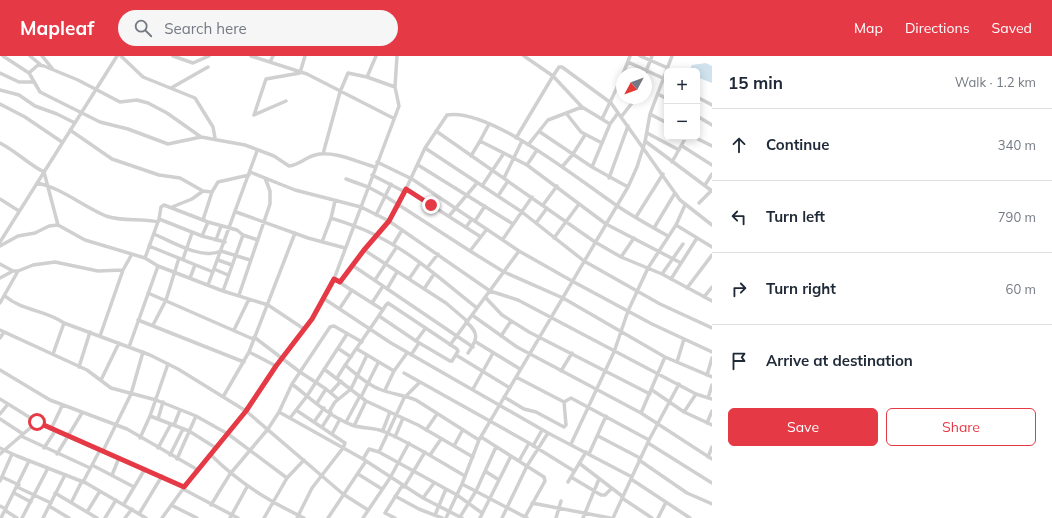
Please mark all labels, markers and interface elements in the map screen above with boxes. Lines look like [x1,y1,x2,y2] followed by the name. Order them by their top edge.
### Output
[118,10,398,46] search box
[20,16,94,40] text: Mapleaf
[132,17,154,39] icon: search
[164,19,247,38] text: Search here
[854,19,883,37] text: Map
[905,19,970,37] text: Directions
[992,19,1032,37] text: Saved
[616,68,652,104] north arrow
[664,68,700,140] map controls
[664,68,700,104] button: +
[728,72,783,93] text: 15 min
[955,74,1036,90] text: Walk · 1.2 km
[664,104,700,140] button: −
[728,134,750,156] icon: ahead
[766,135,829,154] text: Continue
[998,137,1036,153] text: 340 m
[422,196,440,214] route end
[728,206,750,228] icon: left
[766,207,825,226] text: Turn left
[998,209,1036,225] text: 790 m
[728,278,750,300] icon: right
[766,279,836,298] text: Turn right
[1006,281,1036,297] text: 60 m
[728,350,750,372] icon: arrive
[766,351,913,370] text: Arrive at destination
[728,408,878,446] button: Save
[886,408,1036,446] button: Share
[28,413,46,431] route start

